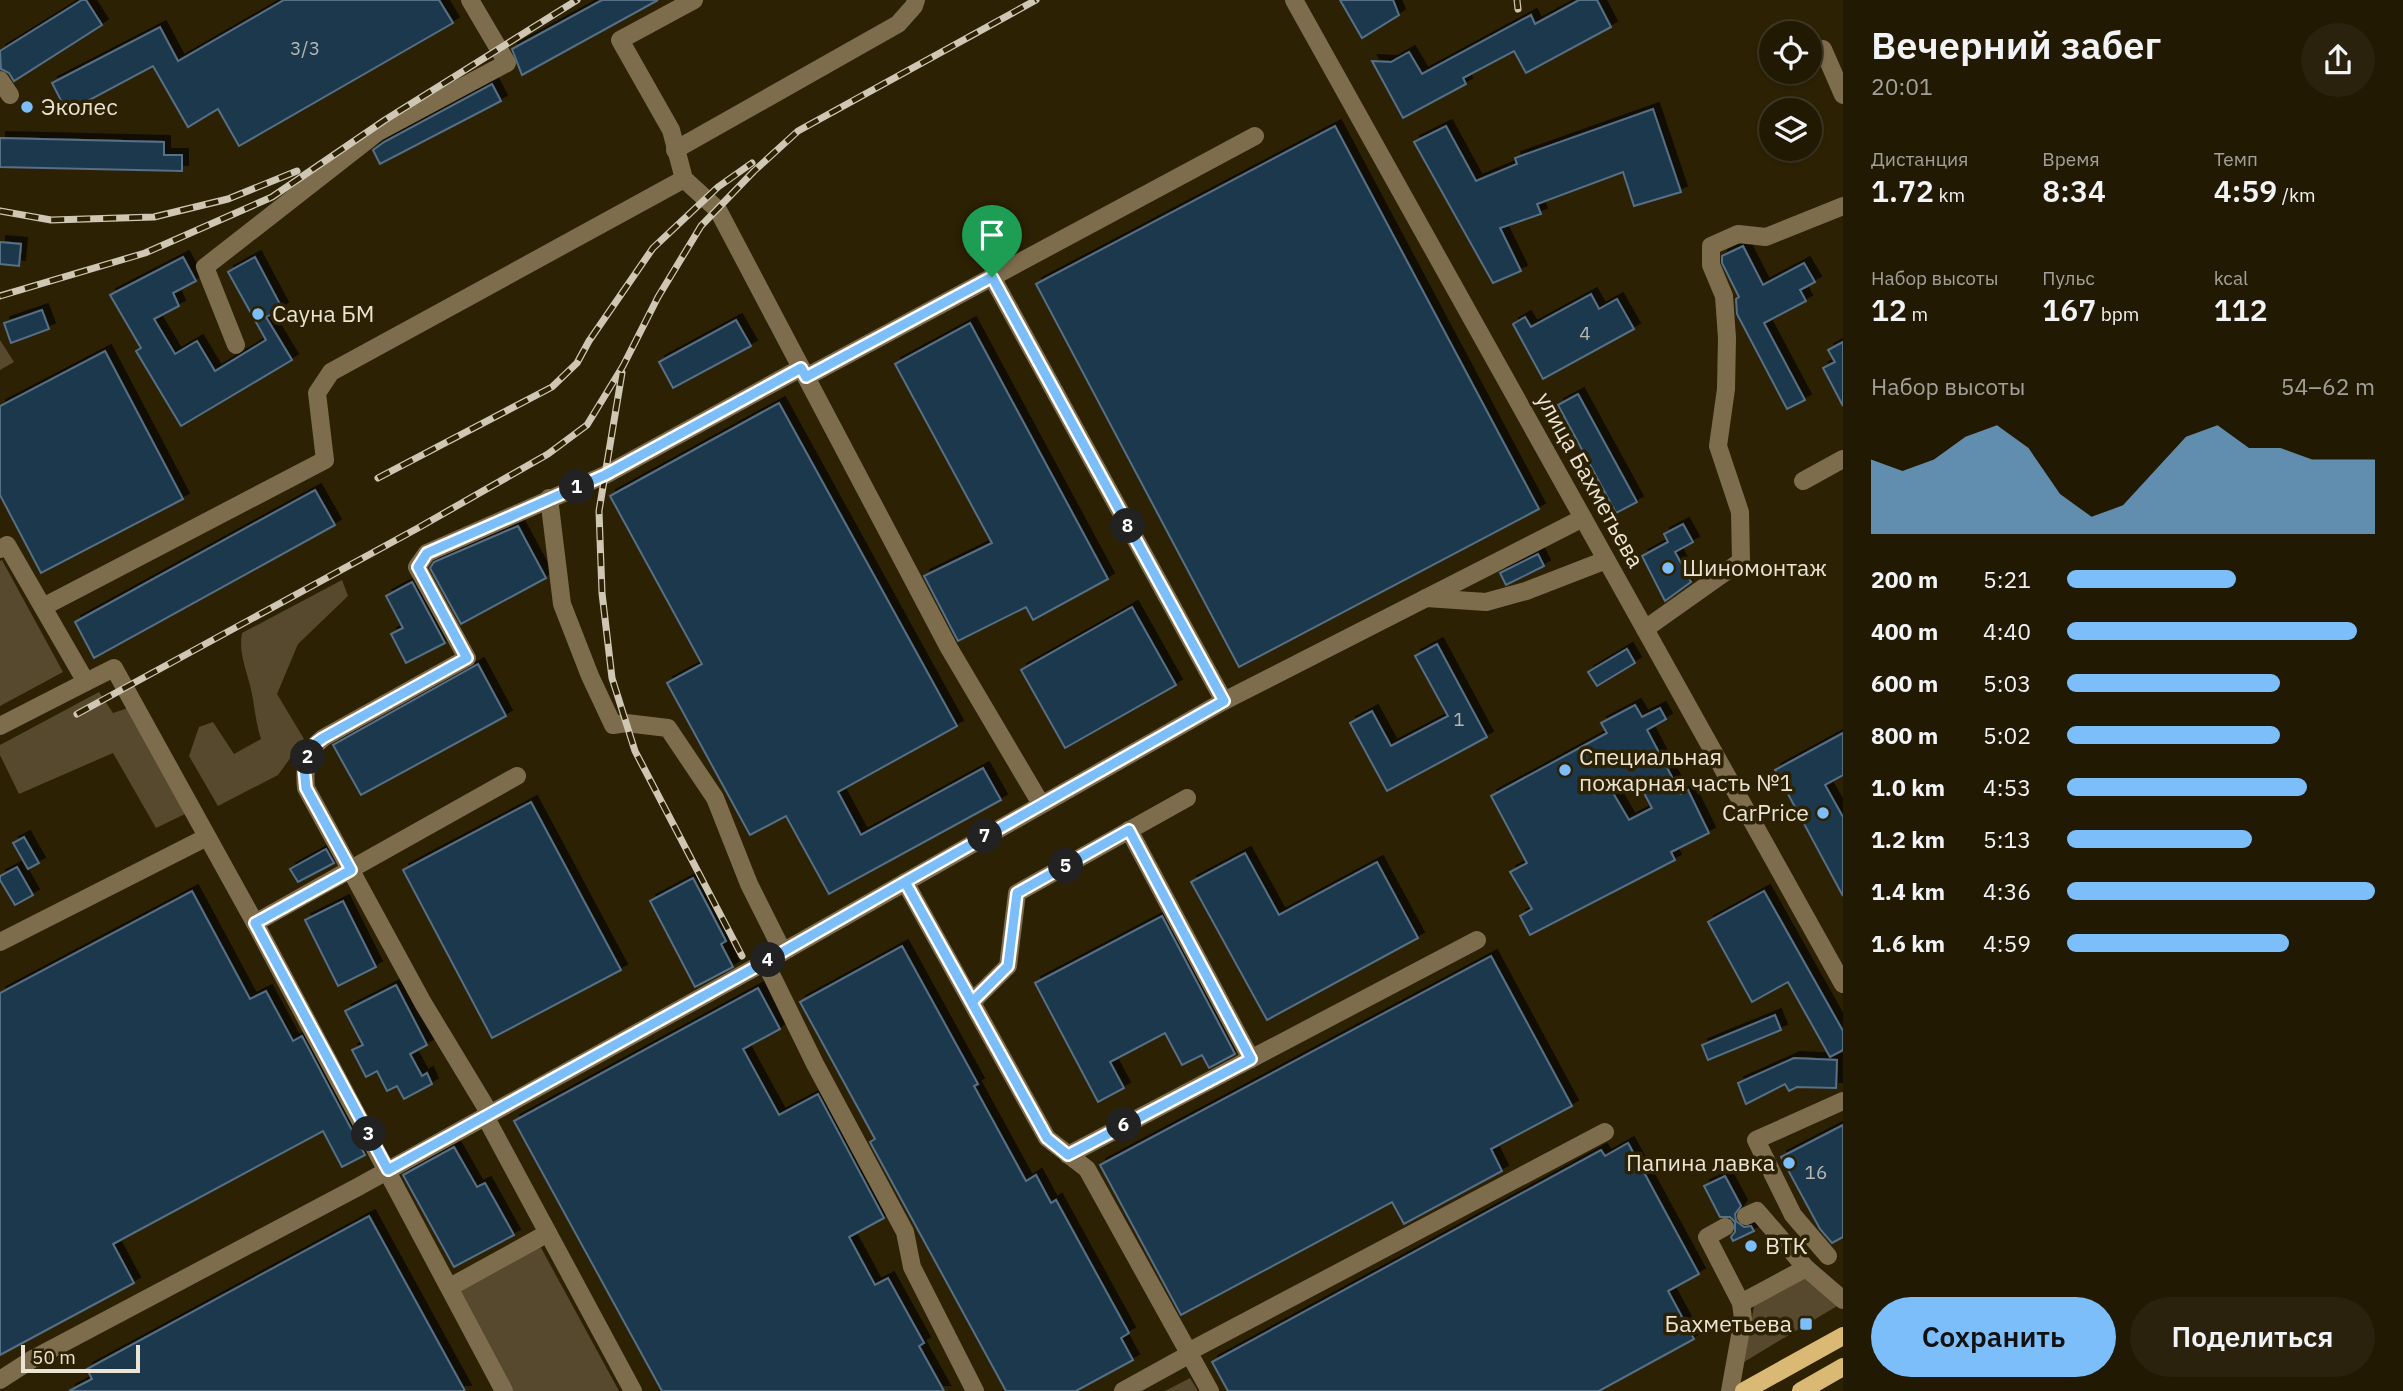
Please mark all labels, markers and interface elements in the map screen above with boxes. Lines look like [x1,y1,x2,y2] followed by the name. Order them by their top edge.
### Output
[1871,20,2161,69] text: Вечерний забег
[1759,21,1822,161] map controls
[1759,21,1822,84] button: locate
[2301,23,2375,97] button: share
[290,36,320,60] house number: 3/3
[1871,71,1933,101] text: 20:01
[41,91,118,121] place label: Эколес
[1759,98,1822,161] button: layers
[19,99,35,115] marker: Эколес
[1871,147,1968,171] text: Дистанция
[2042,147,2100,171] text: Время
[2214,147,2258,171] text: Темп
[1871,171,1934,210] text: 1.72
[2042,171,2106,210] text: 8:34
[2214,171,2277,210] text: 4:59
[1934,183,1965,207] text: km
[2277,183,2316,207] text: /km
[962,205,1022,277] pin
[973,216,1011,254] icon: arrive
[1871,266,1998,290] text: Набор высоты
[2042,266,2095,290] text: Пульс
[2214,266,2248,290] text: kcal
[1871,290,1907,329] text: 12
[2042,290,2096,329] text: 167
[2214,290,2268,329] text: 112
[272,298,374,328] place label: Сауна БМ
[1907,302,1928,326] text: m
[2096,302,2139,326] text: bpm
[250,306,266,322] marker: Сауна БМ
[1579,321,1591,345] house number: 4
[1871,371,2025,401] text: Набор высоты
[2281,371,2375,401] text: 54–62 m
[1530,386,1652,573] street label: улица Бахметьева
[560,470,594,504] pin: 1
[571,474,582,498] text: 1
[1110,508,1146,544] pin: 8
[1122,513,1133,537] text: 8
[1682,552,1827,582] place label: Шиномонтаж
[1660,560,1676,576] marker: Шиномонтаж
[1871,564,1938,594] text: 200 m
[1983,564,2031,594] text: 5:21
[1871,616,1938,646] text: 400 m
[1983,616,2031,646] text: 4:40
[1871,668,1938,698] text: 600 m
[1983,668,2031,698] text: 5:03
[1453,707,1465,731] house number: 1
[1871,720,1938,750] text: 800 m
[1983,720,2031,750] text: 5:02
[290,740,326,774] pin: 2
[1579,741,1793,797] place label: Специальная пожарная часть №1
[302,744,313,768] text: 2
[1557,762,1573,778] marker: Специальная пожарная часть №1
[1871,772,1945,802] text: 1.0 km
[1983,772,2031,802] text: 4:53
[1722,797,1809,827] place label: CarPrice
[1815,805,1831,821] marker: CarPrice
[968,818,1002,854] pin: 7
[979,823,990,847] text: 7
[1871,824,1945,854] text: 1.2 km
[1983,824,2031,854] text: 5:13
[1048,848,1084,884] pin: 5
[1060,853,1071,877] text: 5
[1871,876,1945,906] text: 1.4 km
[1983,876,2031,906] text: 4:36
[1871,928,1945,958] text: 1.6 km
[1983,928,2031,958] text: 4:59
[750,942,786,978] pin: 4
[762,947,773,971] text: 4
[1106,1108,1142,1142] pin: 6
[1118,1112,1129,1136] text: 6
[352,1116,386,1152] pin: 3
[363,1121,374,1145] text: 3
[1626,1147,1775,1177] place label: Папина лавка
[1781,1155,1797,1171] marker: Папина лавка
[1805,1160,1827,1184] house number: 16
[1765,1230,1808,1260] place label: ВТК
[1743,1238,1759,1254] marker: ВТК
[1871,1297,2116,1377] button: Сохранить
[2130,1297,2375,1377] button: Поделиться
[1665,1308,1792,1338] place label: Бахметьева
[1798,1316,1814,1332] marker: Бахметьева
[21,1342,140,1374] scale bar
[32,1345,76,1369] text: 50 m

